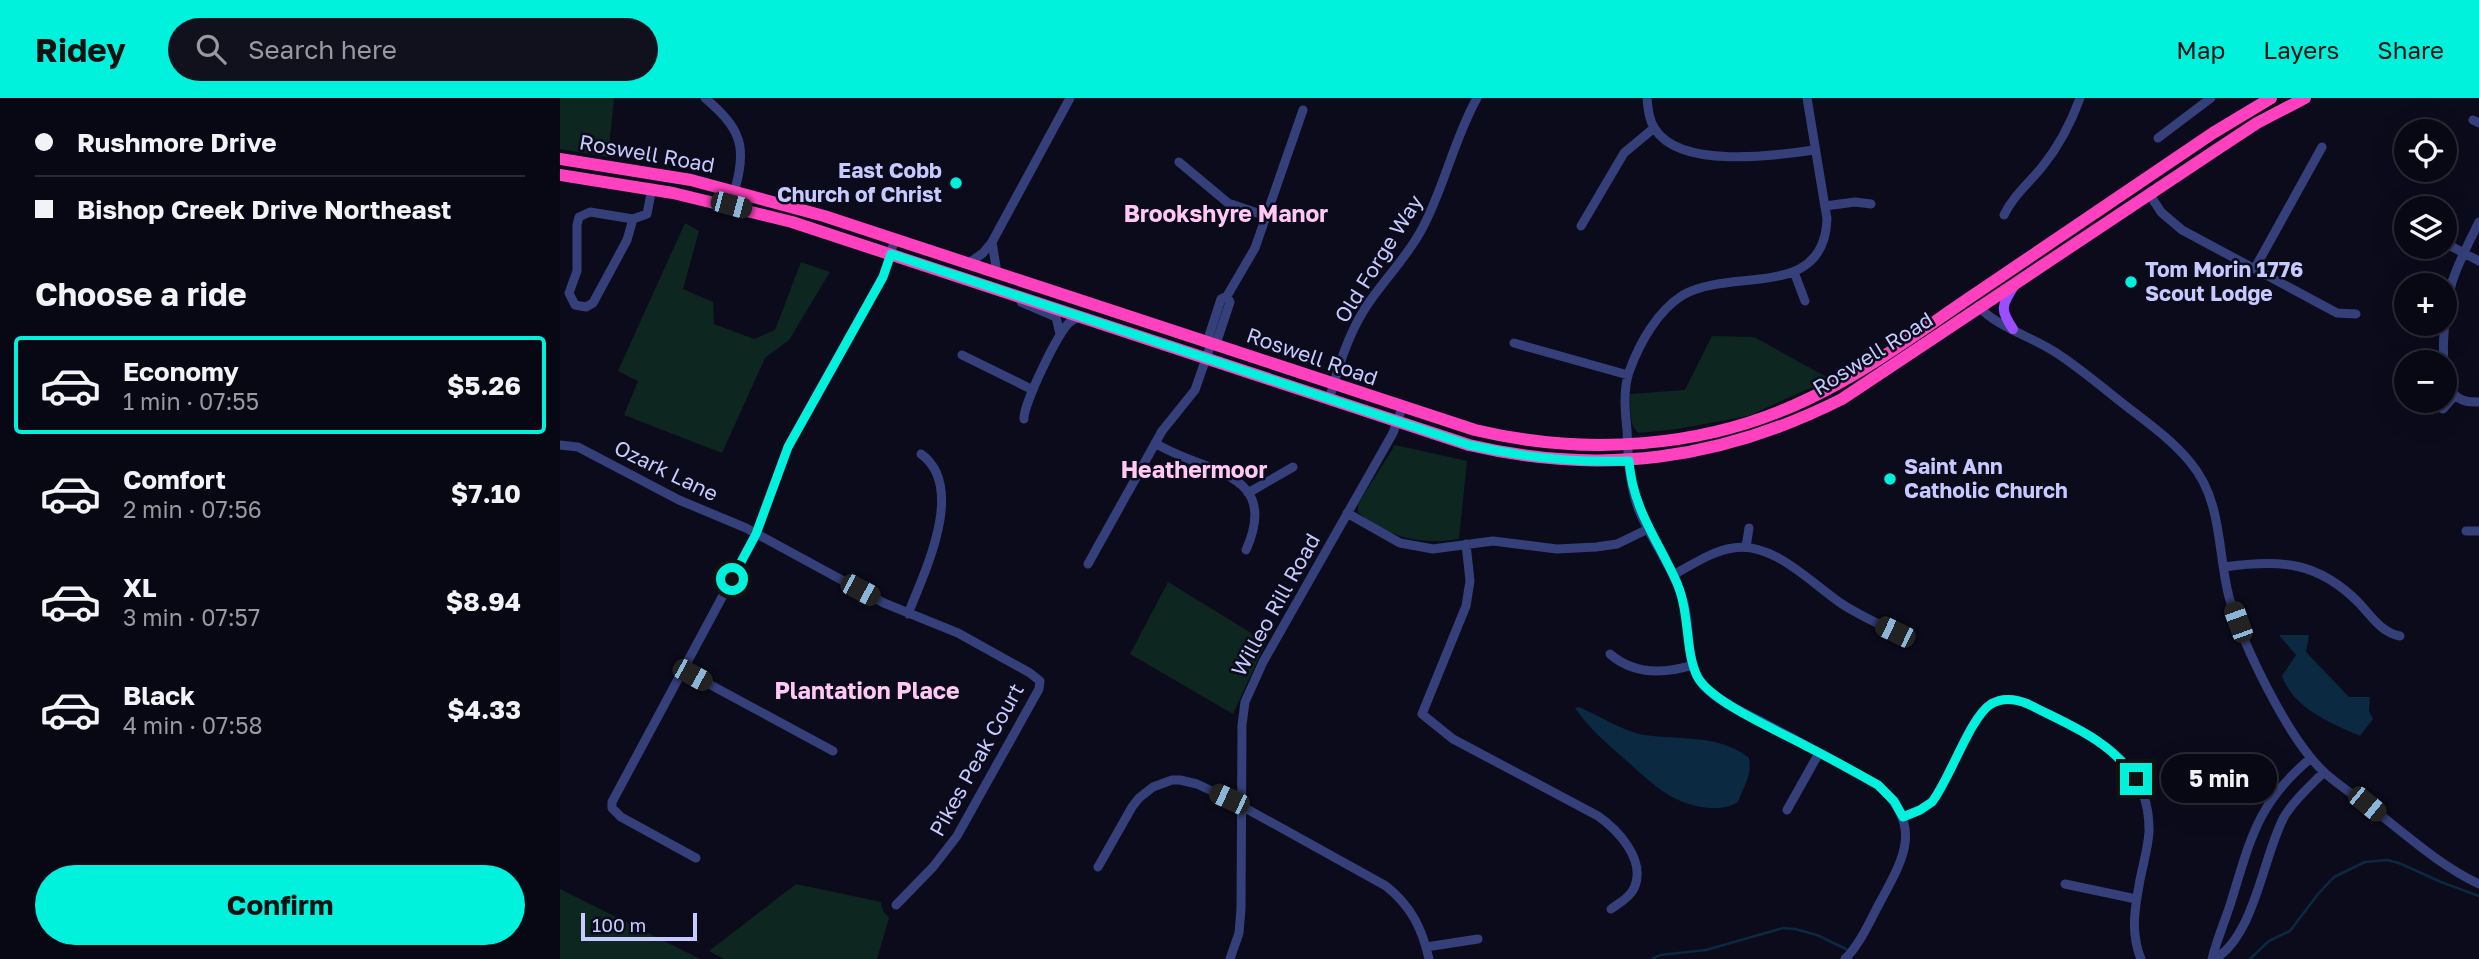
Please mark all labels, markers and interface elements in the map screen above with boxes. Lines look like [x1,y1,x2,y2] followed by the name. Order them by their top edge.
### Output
[168,18,658,81] search box
[35,30,126,69] text: Ridey
[192,30,230,68] icon: search
[248,34,397,65] text: Search here
[2176,35,2225,64] text: Map
[2263,35,2339,64] text: Layers
[2377,35,2444,64] text: Share
[2394,119,2457,413] map controls
[2394,119,2457,182] button: locate
[77,127,277,158] text: Rushmore Drive
[577,128,717,178] street label: Roswell Road
[777,157,942,207] place label: East Cobb Church of Christ
[948,175,964,191] marker: East Cobb Church of Christ
[708,189,755,221] car
[1328,189,1428,327] street label: Old Forge Way
[77,194,451,225] text: Bishop Creek Drive Northeast
[2394,196,2457,259] button: layers
[1124,199,1328,227] district label: Brookshyre Manor
[2145,256,2303,306] place label: Tom Morin 1776 Scout Lodge
[2394,273,2457,336] button: +
[2123,274,2139,290] marker: Tom Morin 1776 Scout Lodge
[35,275,247,313] text: Choose a ride
[1808,306,1937,400] street label: Roswell Road
[1243,321,1381,391] street label: Roswell Road
[2394,350,2457,413] button: −
[39,354,102,417] icon: car
[123,356,239,387] text: Economy
[447,370,521,401] text: $5.26
[123,387,259,415] text: 1 min · 07:55
[610,434,723,506] street label: Ozark Lane
[1904,453,2068,503] place label: Saint Ann Catholic Church
[1121,455,1267,483] district label: Heathermoor
[39,462,102,525] icon: car
[123,464,226,495] text: Comfort
[1882,471,1898,487] marker: Saint Ann Catholic Church
[451,478,521,509] text: $7.10
[123,495,262,523] text: 2 min · 07:56
[1225,529,1325,680] street label: Willeo Rill Road
[716,563,748,595] route start
[39,570,102,633] icon: car
[837,571,884,609] car
[123,572,157,603] text: XL
[446,586,521,617] text: $8.94
[2221,599,2256,645] car
[123,603,260,631] text: 3 min · 07:57
[1872,613,1919,651] car
[669,656,716,694] car
[774,676,960,704] district label: Plantation Place
[39,678,102,741] icon: car
[923,679,1029,840] street label: Pikes Peak Court
[123,680,195,711] text: Black
[447,694,521,725] text: $4.33
[123,711,263,739] text: 4 min · 07:58
[2160,754,2276,804] callout: 5 min
[2120,763,2152,795] route end
[2189,764,2249,792] text: 5 min
[1206,781,1253,817] car
[2345,783,2390,825] car
[35,865,525,945] button: Confirm
[581,910,696,942] scale bar
[592,913,646,936] text: 100 m

